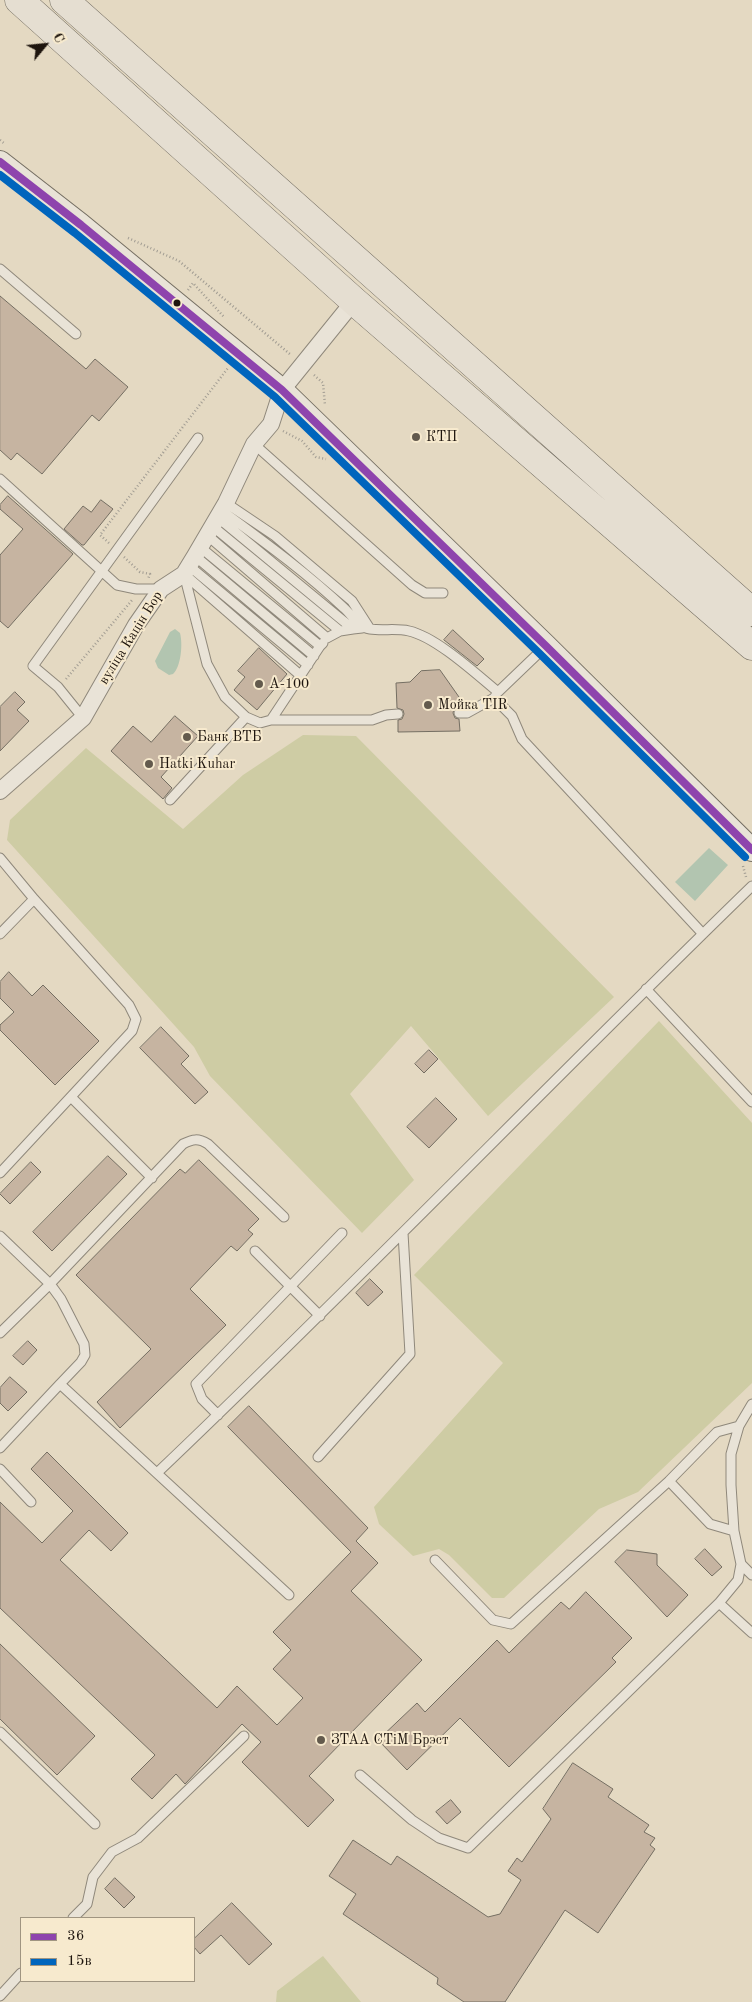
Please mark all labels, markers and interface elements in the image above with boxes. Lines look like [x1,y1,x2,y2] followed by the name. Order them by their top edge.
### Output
[20,20,70,70] north arrow
[50,31,67,45] text: С
[172,298,182,308] unlabelled marker
[426,429,457,445] place label: КТП
[410,431,422,443] marker: КТП
[96,588,166,688] street label: вуліца Кацін Бор
[269,676,309,692] place label: А-100
[253,678,265,690] marker: А-100
[438,697,508,713] place label: Мойка TIR
[422,699,434,711] marker: Мойка TIR
[197,729,262,745] place label: Банк ВТБ
[181,731,193,743] marker: Банк ВТБ
[159,756,235,772] place label: Hatki Kuhar
[143,758,155,770] marker: Hatki Kuhar
[331,1732,448,1748] place label: ЗТАА СТіМ Брэст
[315,1734,327,1746] marker: ЗТАА СТіМ Брэст
[20,1917,195,1982] legend
[67,1929,84,1944] text: 36
[67,1954,92,1969] text: 15в

